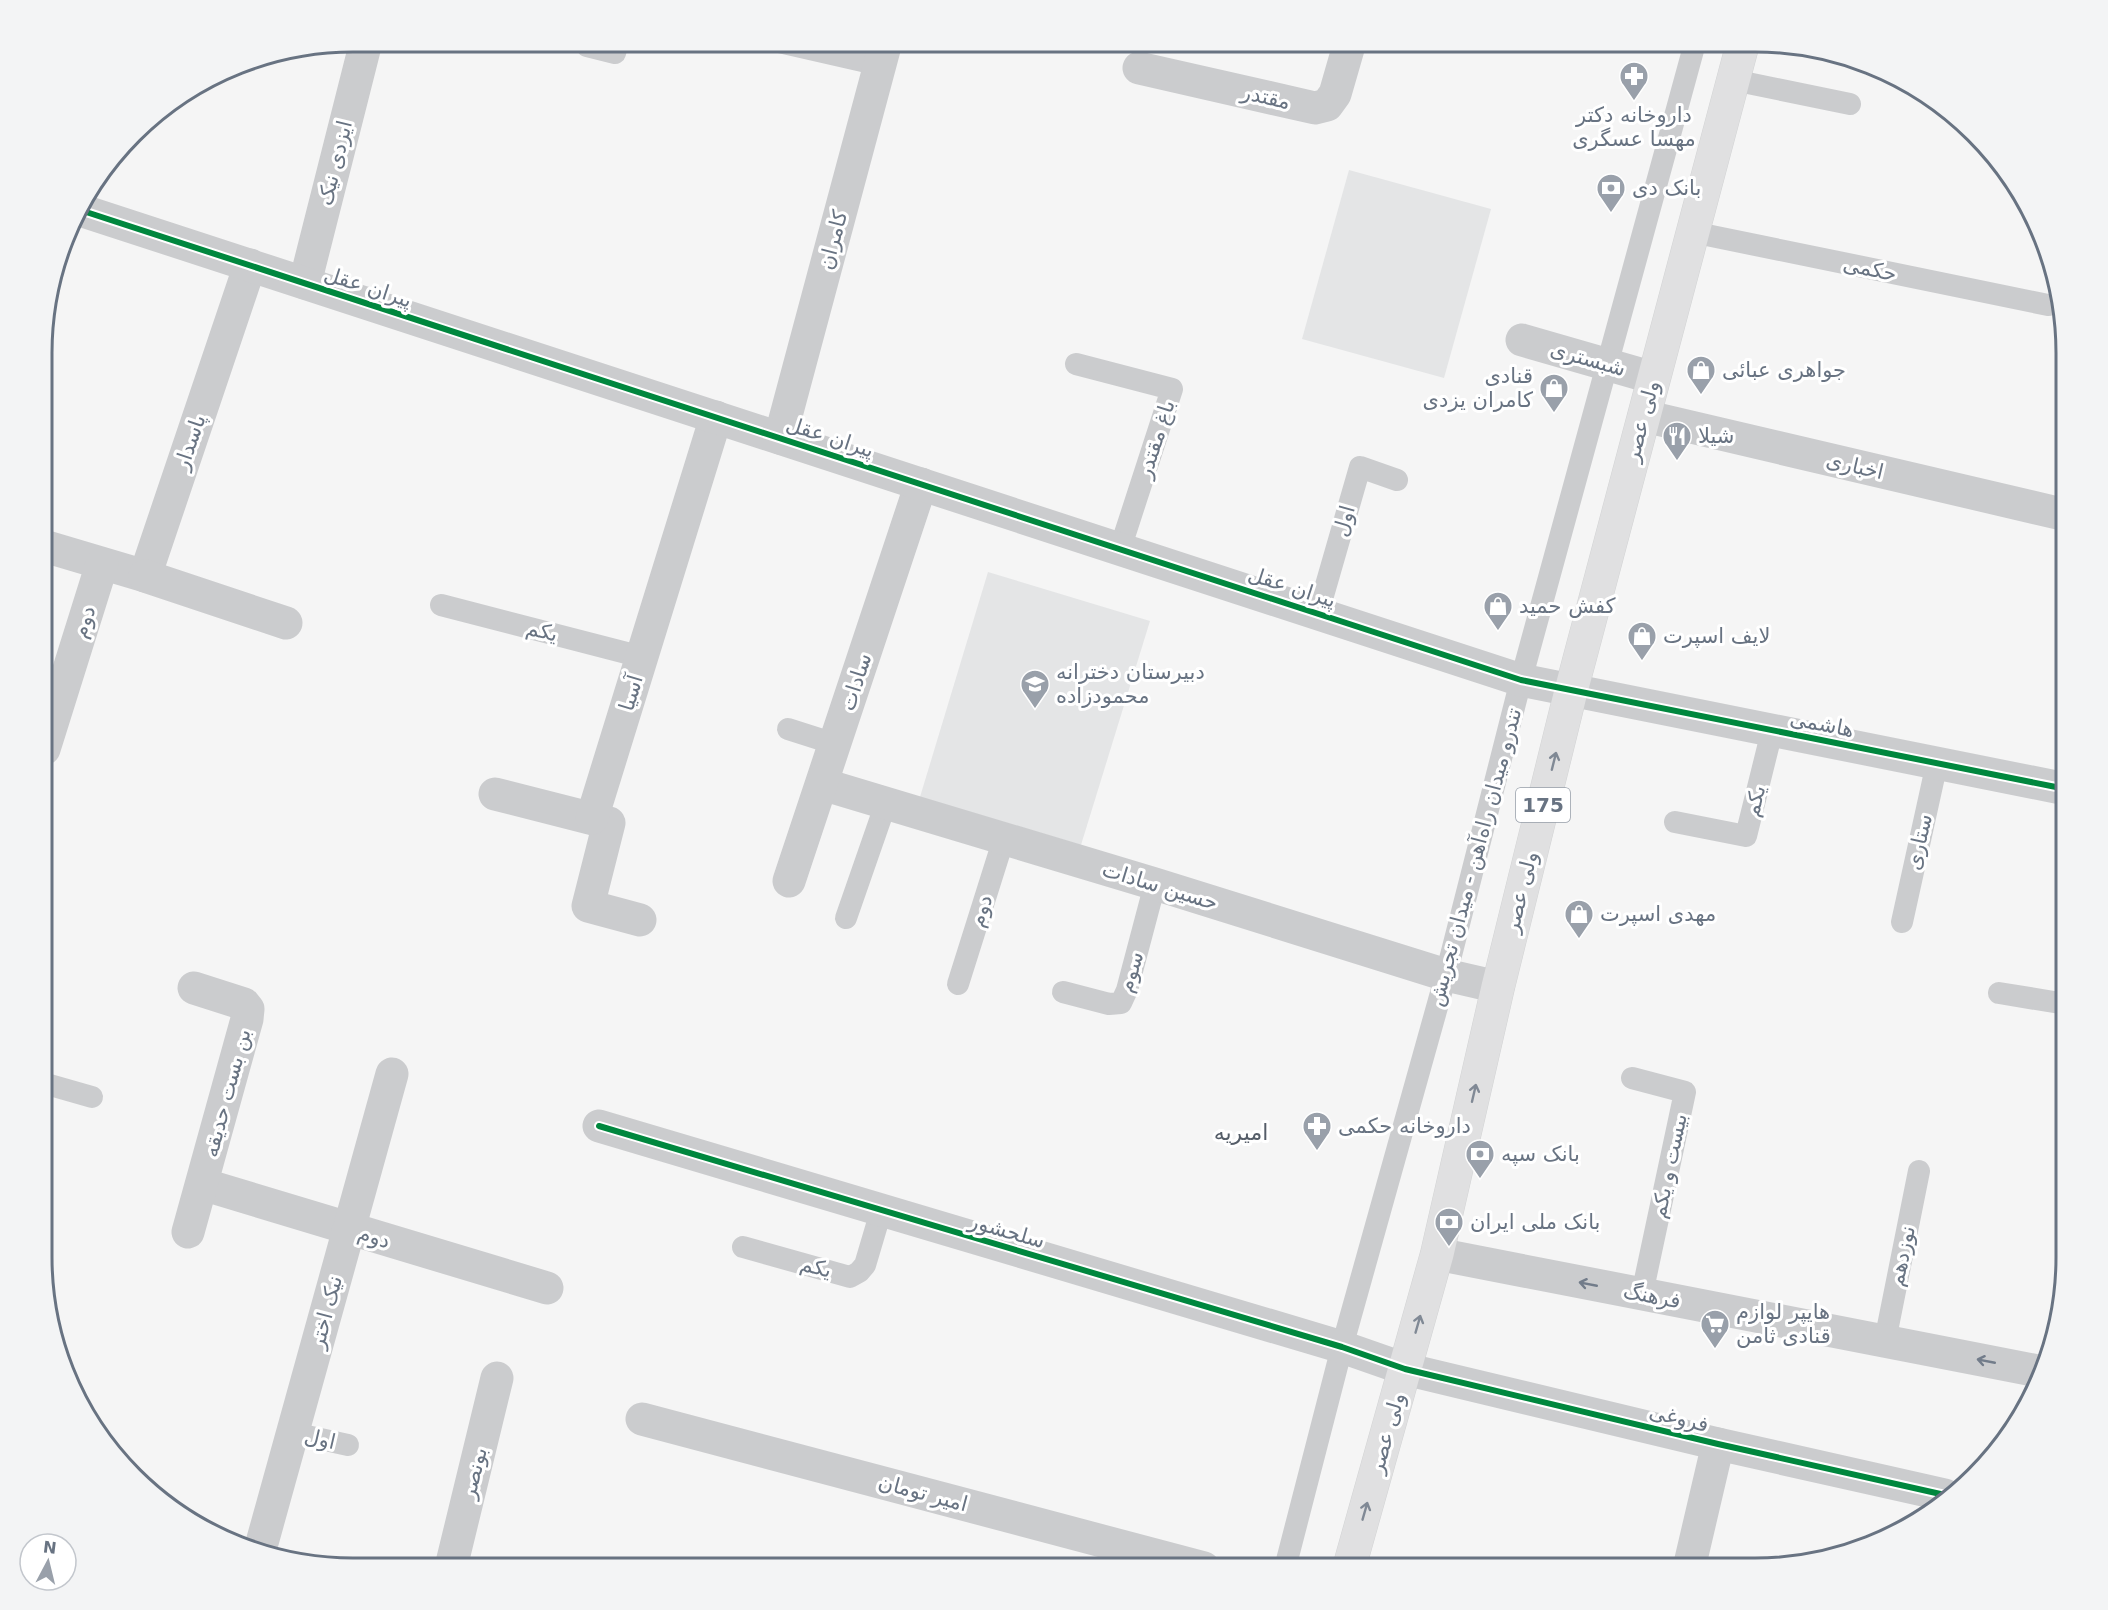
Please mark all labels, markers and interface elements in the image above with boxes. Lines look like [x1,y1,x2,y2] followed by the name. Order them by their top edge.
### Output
[1618,60,1650,102] pharmacy icon: داروخانه دکتر مهسا عسگری
[1238,80,1293,114] street label: مقتدر
[1572,103,1696,151] place label: داروخانه دکتر مهسا عسگری
[313,118,357,208] street label: ایزدی نیک
[1595,172,1627,214] bank icon: بانک دی
[1632,176,1701,200] place label: بانک دی
[814,208,852,272] street label: کامران
[1841,252,1899,286] street label: حکمی
[321,262,415,312] street label: پیران عقل
[1548,337,1628,381] street label: شبستری
[1685,354,1717,396] shop icon: جواهری عبائی
[1722,358,1846,382] place label: جواهری عبائی
[1423,364,1533,412] place label: قنادی کامران یزدی
[1538,372,1570,414] shop icon: قنادی کامران یزدی
[1619,378,1664,465] street label: ولی عصر
[1132,397,1180,482] street label: باغ مقتدر
[169,411,211,474] street label: پاسدار
[783,412,877,462] street label: پیران عقل
[1661,420,1693,462] restaurant icon: شیلا
[1698,424,1734,448] place label: شیلا
[1824,448,1886,484] street label: اخباری
[1328,503,1360,539] street label: اول
[1245,562,1339,612] street label: پیران عقل
[1482,590,1514,632] shop icon: کفش حمید
[1519,594,1616,618] place label: کفش حمید
[68,603,100,641] street label: دوم
[524,616,560,647] street label: یکم
[1626,620,1658,662] shop icon: لایف اسپرت
[1663,624,1770,648] place label: لایف اسپرت
[835,650,877,714] street label: سادات
[1056,660,1205,708] place label: دبیرستان دخترانه محمودزاده
[1019,668,1051,710] school or university icon: دبیرستان دخترانه محمودزاده
[613,671,648,714] street label: آسیا
[1423,705,1526,1009] street label: تندرو میدان راه‌آهن - میدان تجریش
[1788,706,1856,742] street label: هاشمی
[1548,752,1560,771] one-way arrow
[1740,783,1771,819] street label: یکم
[1516,788,1570,822] road number: 175
[1901,812,1937,872] street label: ستاری
[1499,849,1543,936] street label: ولی عصر
[1099,857,1221,915] street label: حسین سادات
[965,892,997,930] street label: دوم
[1563,898,1595,940] shop icon: مهدی اسپرت
[1600,902,1716,926] place label: مهدی اسپرت
[1113,949,1149,995] street label: سوم
[198,1026,256,1160] street label: بن بست حدیقه
[1468,1084,1480,1103] one-way arrow
[1301,1110,1333,1152] pharmacy icon: داروخانه حکمی
[1646,1111,1693,1221] street label: بیست و یکم
[1338,1114,1471,1138] place label: داروخانه حکمی
[1214,1120,1268,1145] district label: امیریه
[1464,1138,1496,1180] bank icon: بانک سپه
[1501,1142,1580,1166] place label: بانک سپه
[1433,1206,1465,1248] bank icon: بانک ملی ایران
[965,1208,1048,1253] street label: سلحشور
[1470,1210,1600,1234] place label: بانک ملی ایران
[355,1221,393,1253] street label: دوم
[1884,1224,1921,1289] street label: نوزدهم
[797,1251,834,1284] street label: یکم
[305,1273,347,1352] street label: نیک اختر
[1579,1278,1598,1289] one-way arrow
[1621,1279,1683,1313] street label: فرهنگ
[1736,1300,1831,1348] place label: هایپر لوازم قنادی ثامن
[1699,1308,1731,1350] supermarket icon: هایپر لوازم قنادی ثامن
[1412,1315,1424,1334] one-way arrow
[1976,1355,1996,1366] one-way arrow
[1364,1390,1410,1477] street label: ولی عصر
[1647,1399,1711,1437] street label: فروغی
[302,1424,338,1454] street label: اول
[456,1445,492,1502] street label: بونصر
[876,1470,970,1516] street label: امیر تومان
[1360,1502,1371,1521] one-way arrow
[18,1532,78,1592] north arrow
[42,1537,58,1558] text: N

